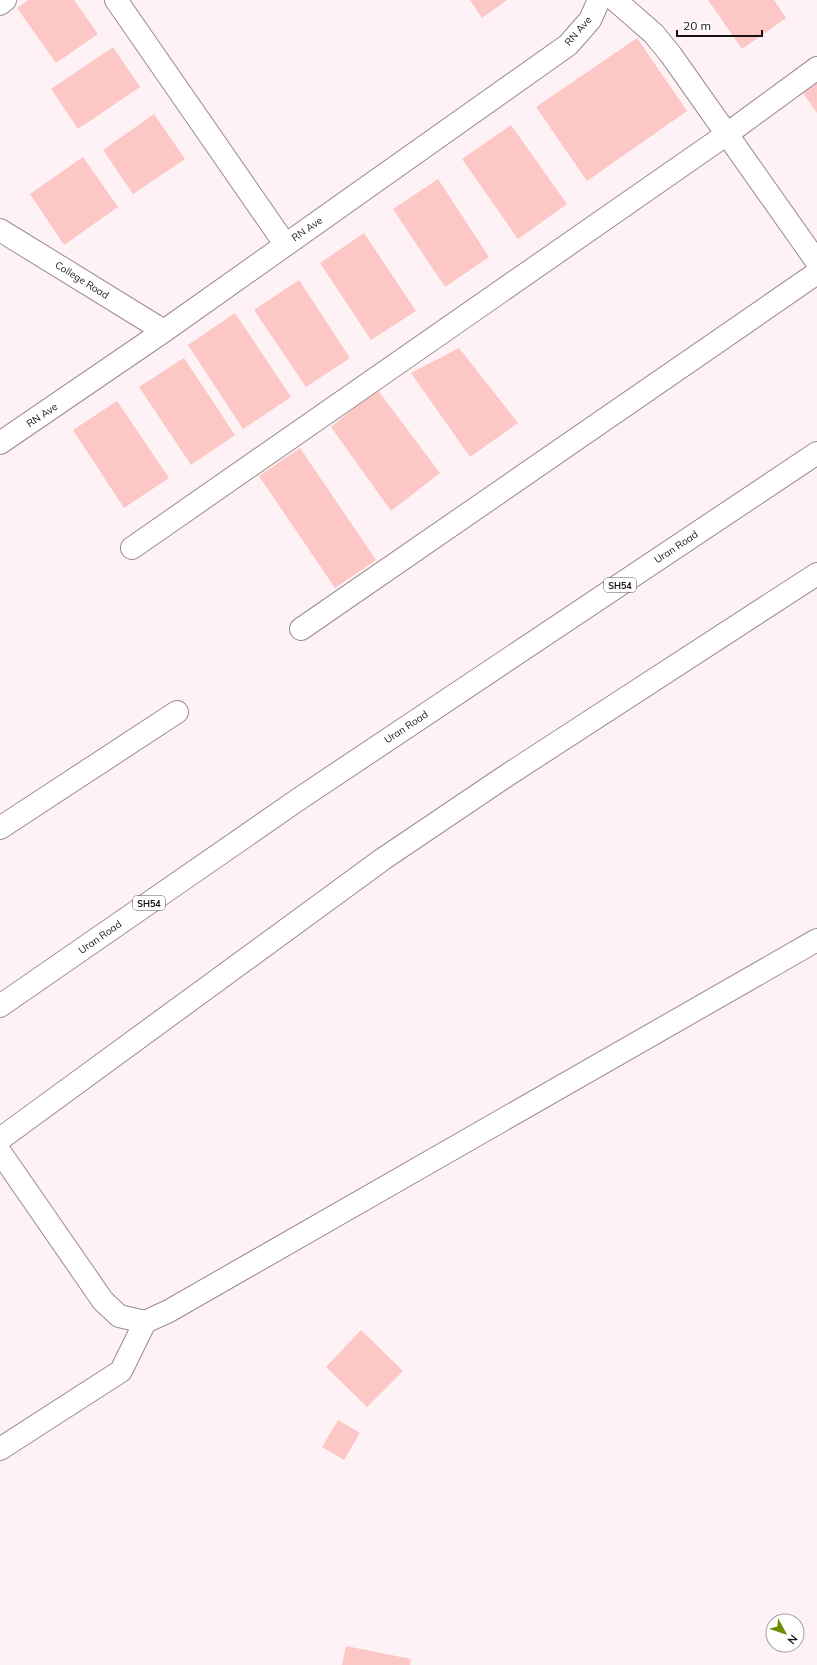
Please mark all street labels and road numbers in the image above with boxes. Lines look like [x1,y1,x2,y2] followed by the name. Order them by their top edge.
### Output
[562,14,594,48] street label: RN Ave
[289,214,325,244] street label: RN Ave
[53,258,111,302] street label: College Road
[24,400,60,430] street label: RN Ave
[652,528,700,566] street label: Uran Road
[604,578,636,592] road number: SH54
[382,708,430,746] street label: Uran Road
[133,896,165,910] road number: SH54
[76,917,124,957] street label: Uran Road

